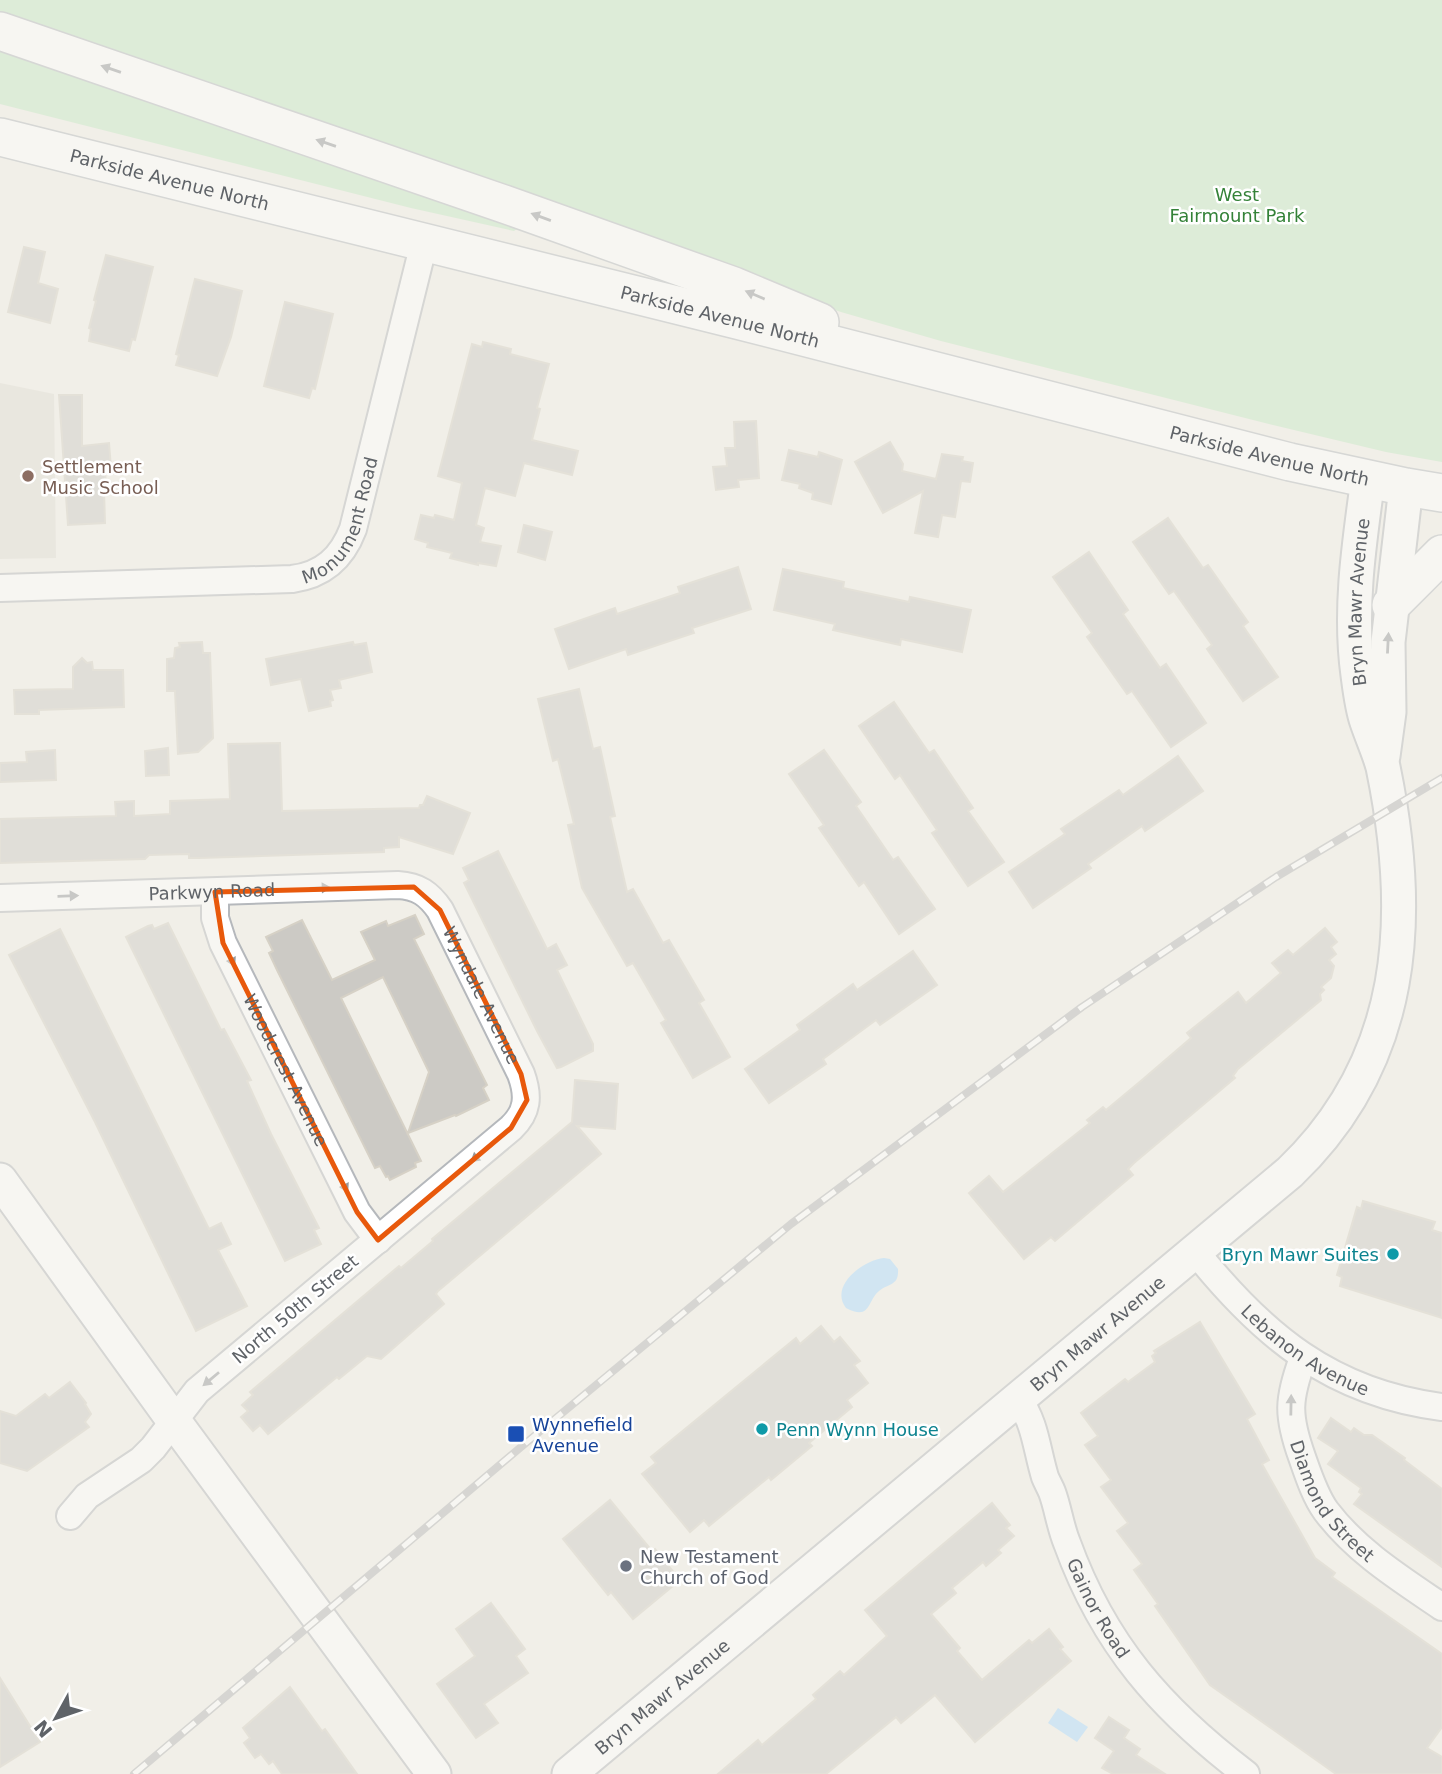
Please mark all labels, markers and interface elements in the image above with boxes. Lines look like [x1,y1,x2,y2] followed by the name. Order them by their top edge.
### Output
[100,63,121,74] one-way arrow
[315,137,336,148] one-way arrow
[68,144,272,214] street label: Parkside Avenue North
[1170,184,1305,226] park label: West Fairmount Park
[530,211,551,222] one-way arrow
[618,281,822,351] street label: Parkside Avenue North
[744,289,765,300] one-way arrow
[1168,421,1371,489] street label: Parkside Avenue North
[299,455,381,587] street label: Monument Road
[42,456,159,498] place label: Settlement Music School
[20,468,36,484] marker: Settlement Music School
[1344,517,1373,688] street label: Bryn Mawr Avenue
[1383,632,1394,654] one-way arrow
[148,879,276,904] street label: Parkwyn Road
[309,883,331,894] one-way arrow
[57,890,79,901] one-way arrow
[439,923,525,1067] street label: Wyndale Avenue
[225,947,236,967] one-way arrow
[240,990,333,1149] street label: Woodcrest Avenue
[471,1147,488,1162] one-way arrow
[337,1173,348,1193] one-way arrow
[1222,1244,1379,1265] place label: Bryn Mawr Suites
[1385,1246,1401,1262] marker: Bryn Mawr Suites
[228,1250,362,1368] street label: North 50th Street
[1026,1271,1169,1395] street label: Bryn Mawr Avenue
[1237,1300,1372,1399] street label: Lebanon Avenue
[202,1371,219,1386] one-way arrow
[1285,1394,1297,1416] one-way arrow
[532,1414,633,1456] place label: Wynnefield Avenue
[776,1419,939,1440] place label: Penn Wynn House
[754,1421,770,1437] marker: Penn Wynn House
[506,1424,526,1444] marker: Wynnefield Avenue
[1287,1437,1379,1566] street label: Diamond Street
[640,1546,779,1588] place label: New Testament Church of God
[1063,1555,1134,1662] street label: Gainor Road
[618,1558,634,1574] marker: New Testament Church of God
[590,1634,733,1759] street label: Bryn Mawr Avenue
[21,1683,91,1753] north arrow
[29,1716,57,1742] text: N

